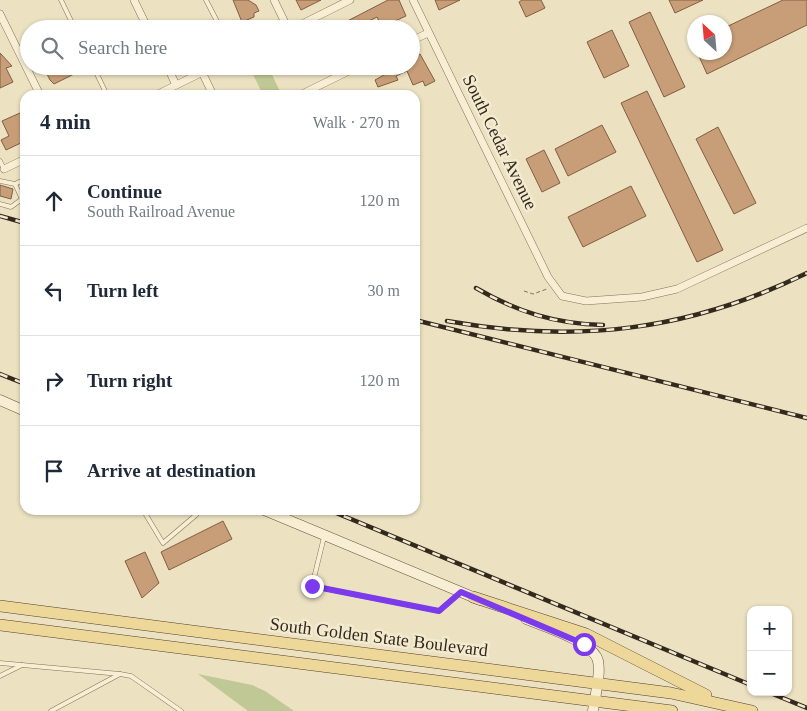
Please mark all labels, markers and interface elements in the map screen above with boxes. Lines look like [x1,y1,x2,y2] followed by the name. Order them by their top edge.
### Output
[687,15,732,60] north arrow
[20,20,420,75] search box
[38,34,66,62] icon: search
[78,37,167,58] text: Search here
[459,71,541,213] street label: South Cedar Avenue
[40,110,91,134] text: 4 min
[313,114,400,131] text: Walk · 270 m
[87,181,162,202] text: Continue
[40,187,68,215] icon: ahead
[360,192,400,209] text: 120 m
[87,203,235,220] text: South Railroad Avenue
[40,277,68,305] icon: left
[87,280,159,301] text: Turn left
[368,282,400,299] text: 30 m
[40,367,68,395] icon: right
[87,370,172,391] text: Turn right
[360,372,400,389] text: 120 m
[40,457,68,485] icon: arrive
[87,460,256,481] text: Arrive at destination
[301,575,324,598] route end
[747,606,792,696] map controls
[747,606,792,651] button: +
[269,614,489,660] street label: South Golden State Boulevard
[573,633,596,656] route start
[747,651,792,696] button: −

